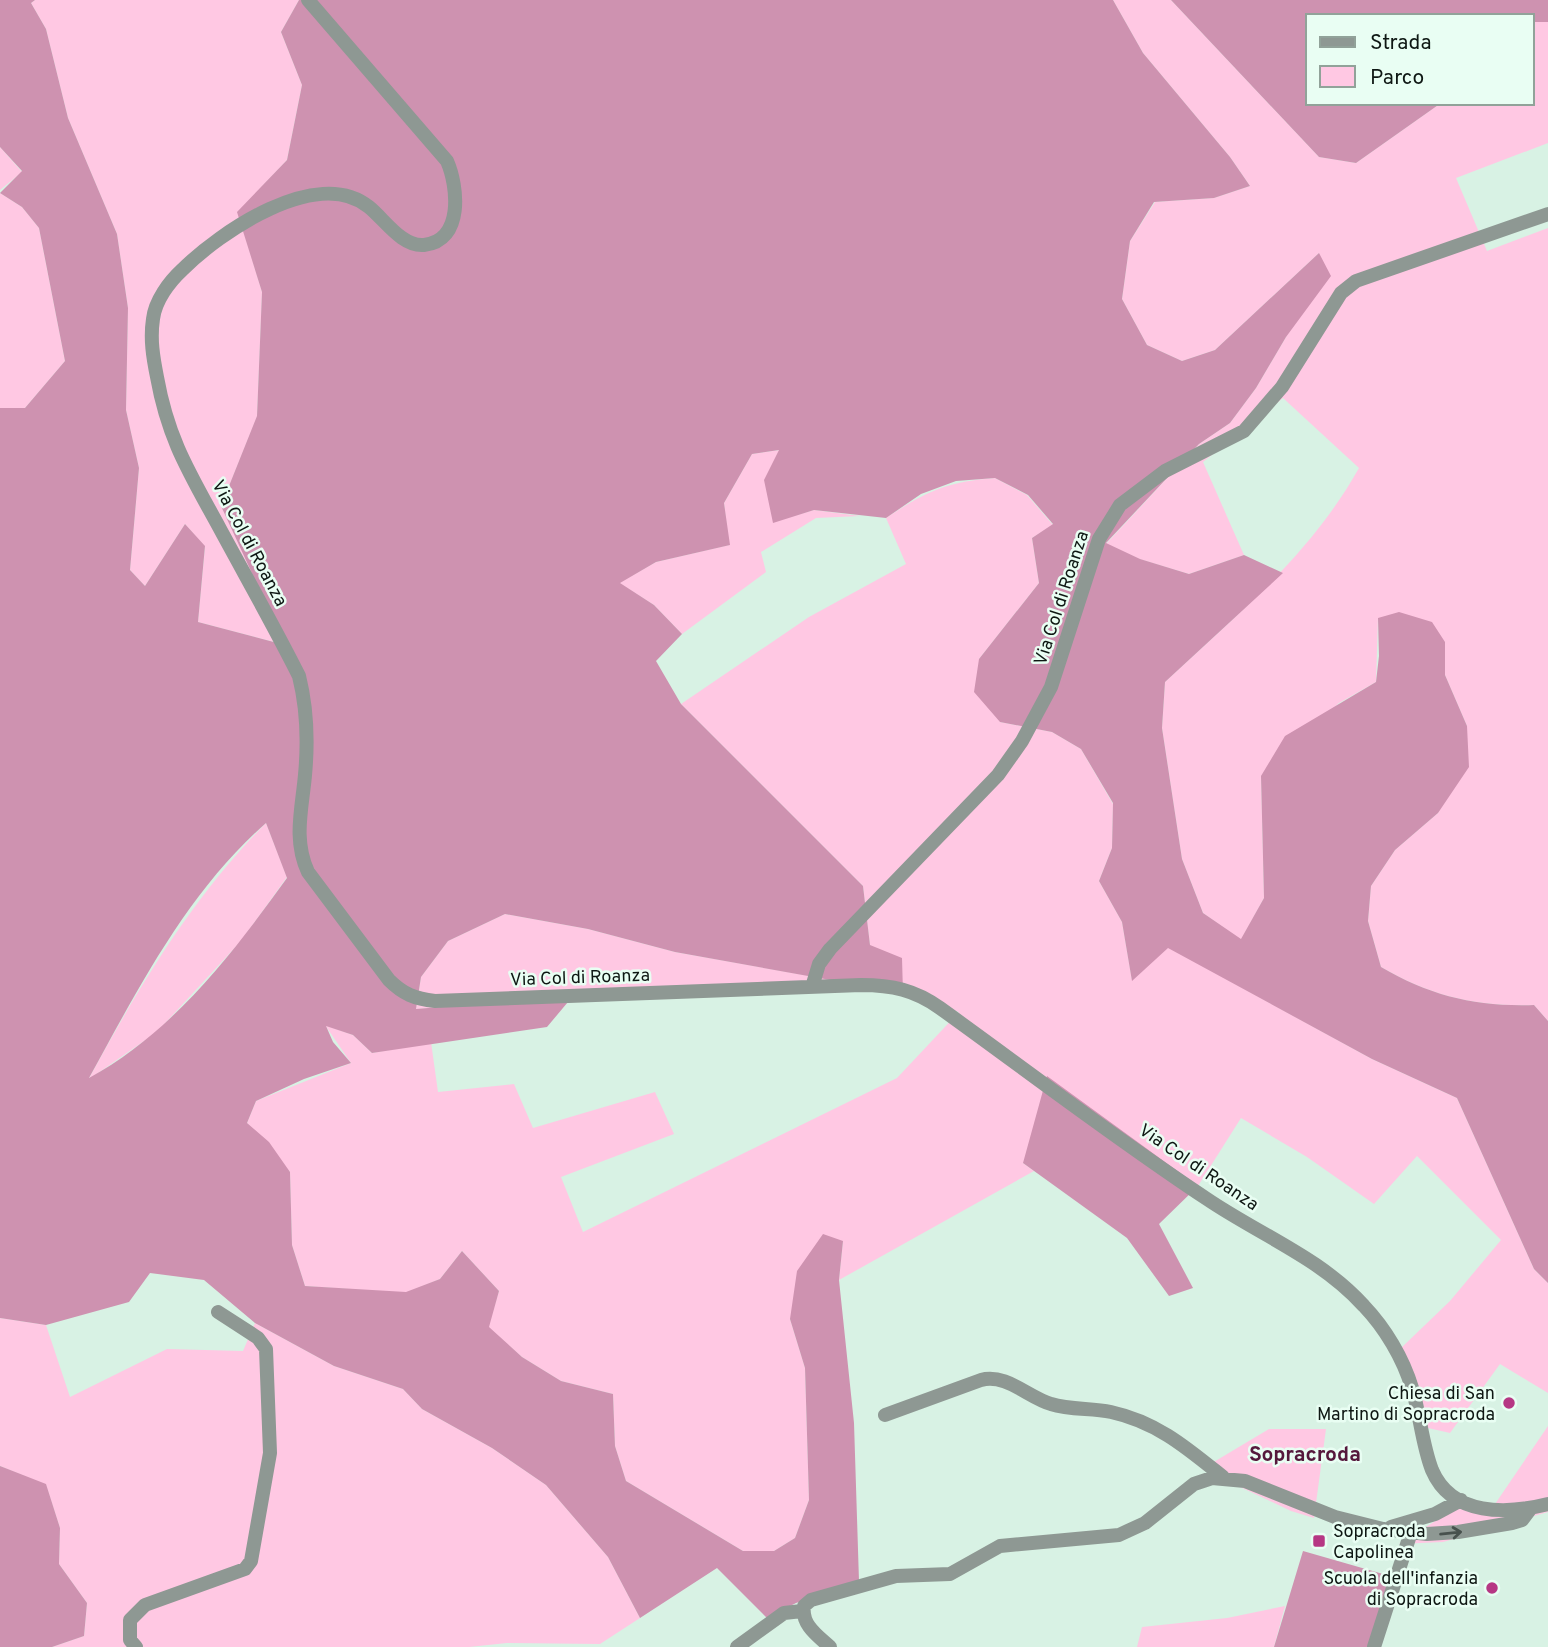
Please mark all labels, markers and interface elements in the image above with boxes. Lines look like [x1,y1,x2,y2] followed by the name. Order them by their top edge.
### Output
[1306,14,1534,105] legend
[1370,30,1431,57] text: Strada
[1370,65,1424,92] text: Parco
[206,477,292,611] street label: Via Col di Roanza
[1030,528,1095,669] street label: Via Col di Roanza
[510,965,650,992] street label: Via Col di Roanza
[1134,1120,1263,1217] street label: Via Col di Roanza
[1317,1383,1495,1427] place label: Chiesa di San Martino di Sopracroda
[1501,1395,1517,1411] marker: Chiesa di San Martino di Sopracroda
[1249,1442,1361,1469] district label: Sopracroda
[1333,1521,1425,1565] place label: Sopracroda Capolinea
[1439,1526,1462,1539] one-way arrow
[1311,1533,1327,1549] marker: Sopracroda Capolinea
[1324,1568,1478,1612] place label: Scuola dell'infanzia di Sopracroda
[1484,1580,1500,1596] marker: Scuola dell'infanzia di Sopracroda

